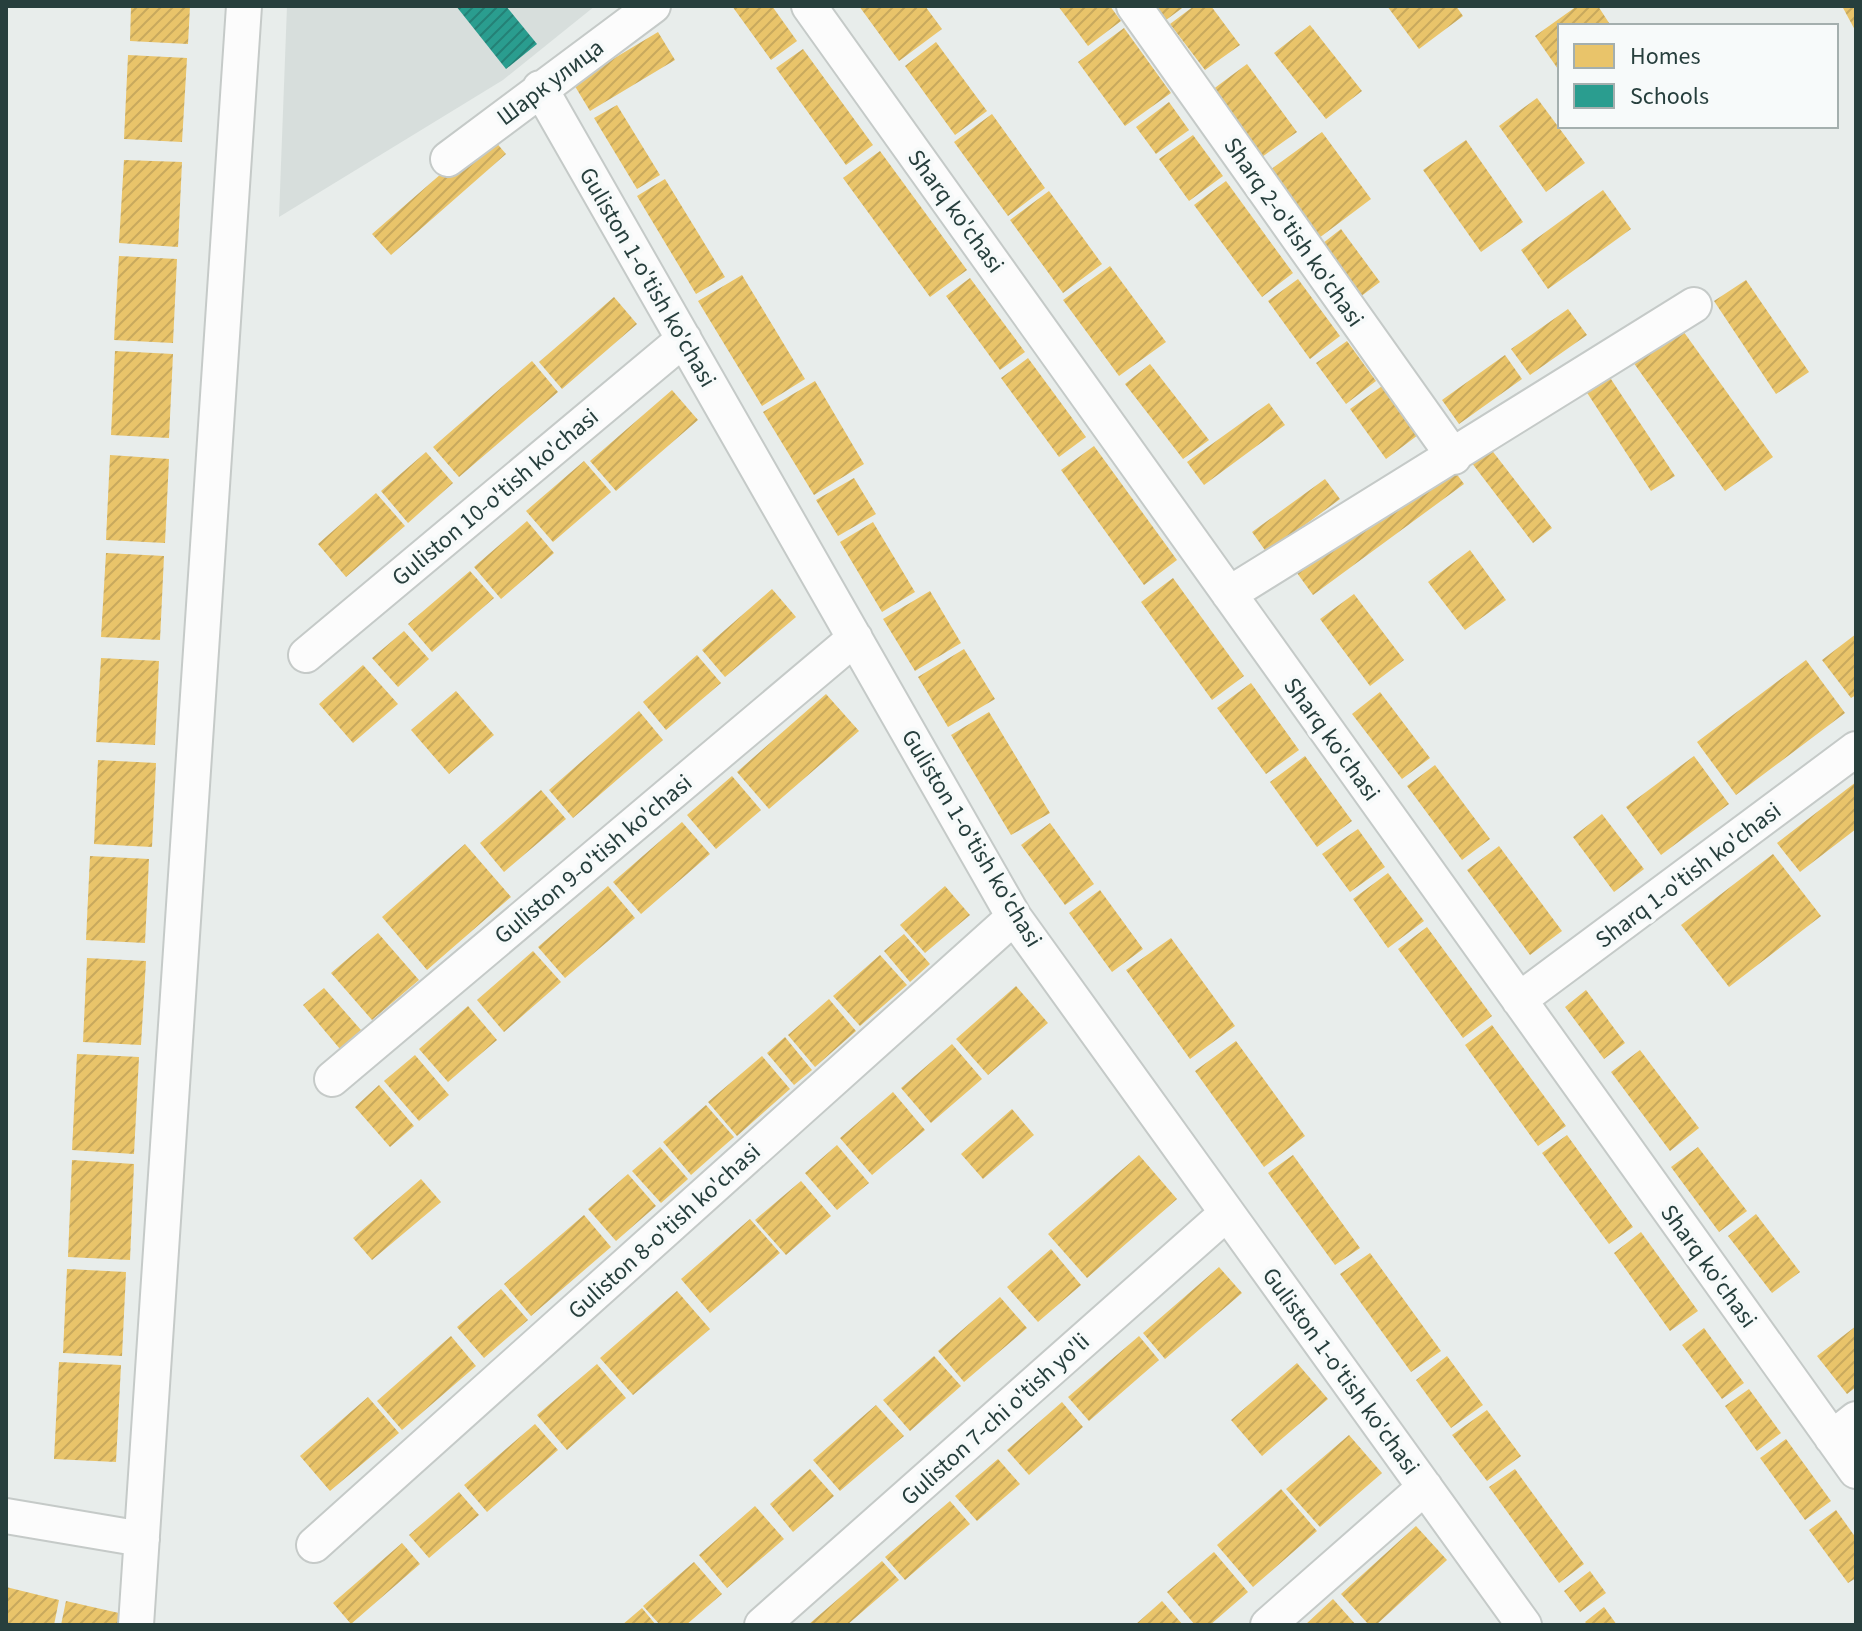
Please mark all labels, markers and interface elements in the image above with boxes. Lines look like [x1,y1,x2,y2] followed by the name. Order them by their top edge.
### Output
[1558,24,1838,128] legend
[489,30,611,134] street label: Шарк улица
[1630,39,1701,74] text: Homes
[1630,79,1709,114] text: Schools
[1215,130,1372,334] street label: Sharq 2-o'tish ko'chasi
[899,142,1012,280] street label: Sharq ko'chasi
[570,161,725,394] street label: Guliston 1-o'tish ko'chasi
[384,400,606,595] street label: Guliston 10-o'tish ko'chasi
[1275,670,1388,808] street label: Sharq ko'chasi
[892,723,1051,954] street label: Guliston 1-o'tish ko'chasi
[487,766,700,953] street label: Guliston 9-o'tish ko'chasi
[1588,794,1789,957] street label: Sharq 1-o'tish ko'chasi
[560,1135,769,1328] street label: Guliston 8-o'tish ko'chasi
[1652,1197,1765,1335] street label: Sharq ko'chasi
[1253,1260,1428,1482] street label: Guliston 1-o'tish ko'chasi
[893,1325,1098,1514] street label: Guliston 7-chi o'tish yo'li

